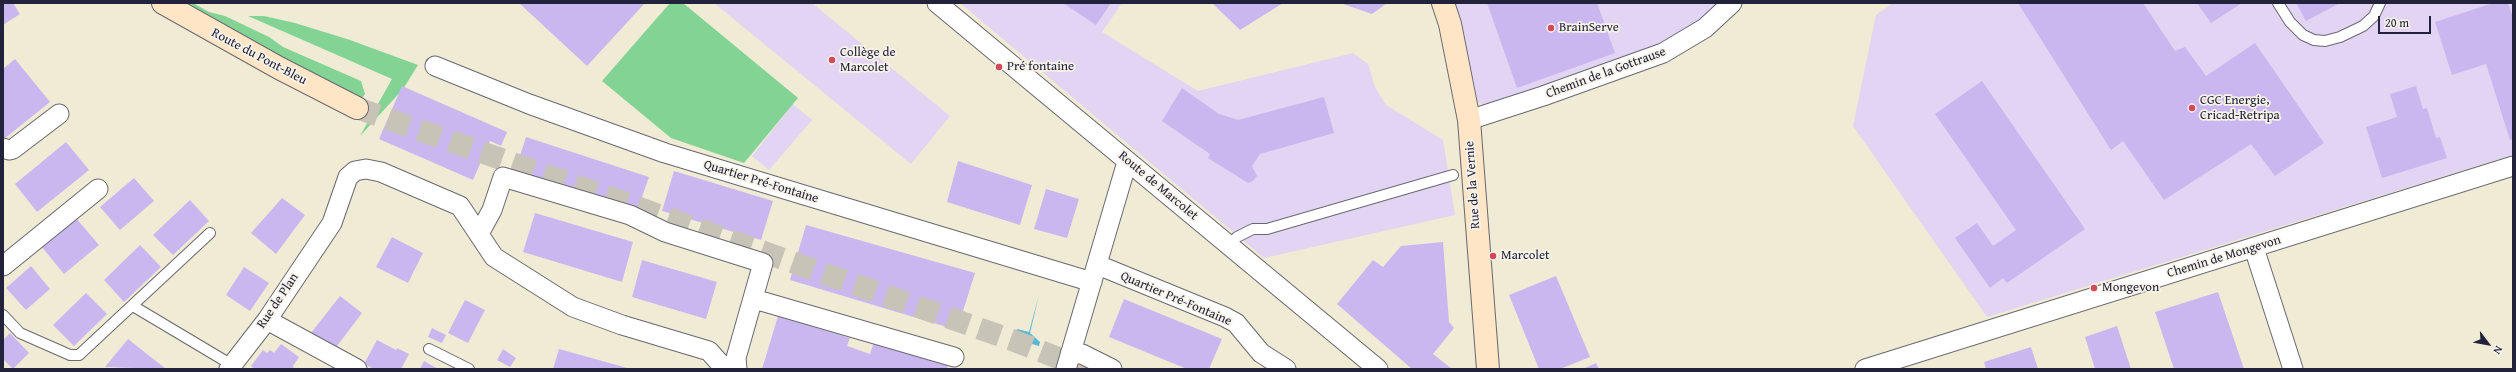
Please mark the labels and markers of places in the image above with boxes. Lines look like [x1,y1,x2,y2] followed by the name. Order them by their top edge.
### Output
[1559,20,1619,36] place label: BrainServe
[1546,23,1556,33] marker: BrainServe
[840,45,896,76] place label: Collège de Marcolet
[827,55,837,65] marker: Collège de Marcolet
[1007,59,1074,75] place label: Pré fontaine
[994,62,1004,72] marker: Pré fontaine
[2200,93,2280,124] place label: CGC Energie, Cricad-Retripa
[2187,103,2197,113] marker: CGC Energie, Cricad-Retripa
[1501,248,1550,264] place label: Marcolet
[1488,251,1498,261] marker: Marcolet
[2102,280,2159,296] place label: Mongevon
[2089,283,2099,293] marker: Mongevon

